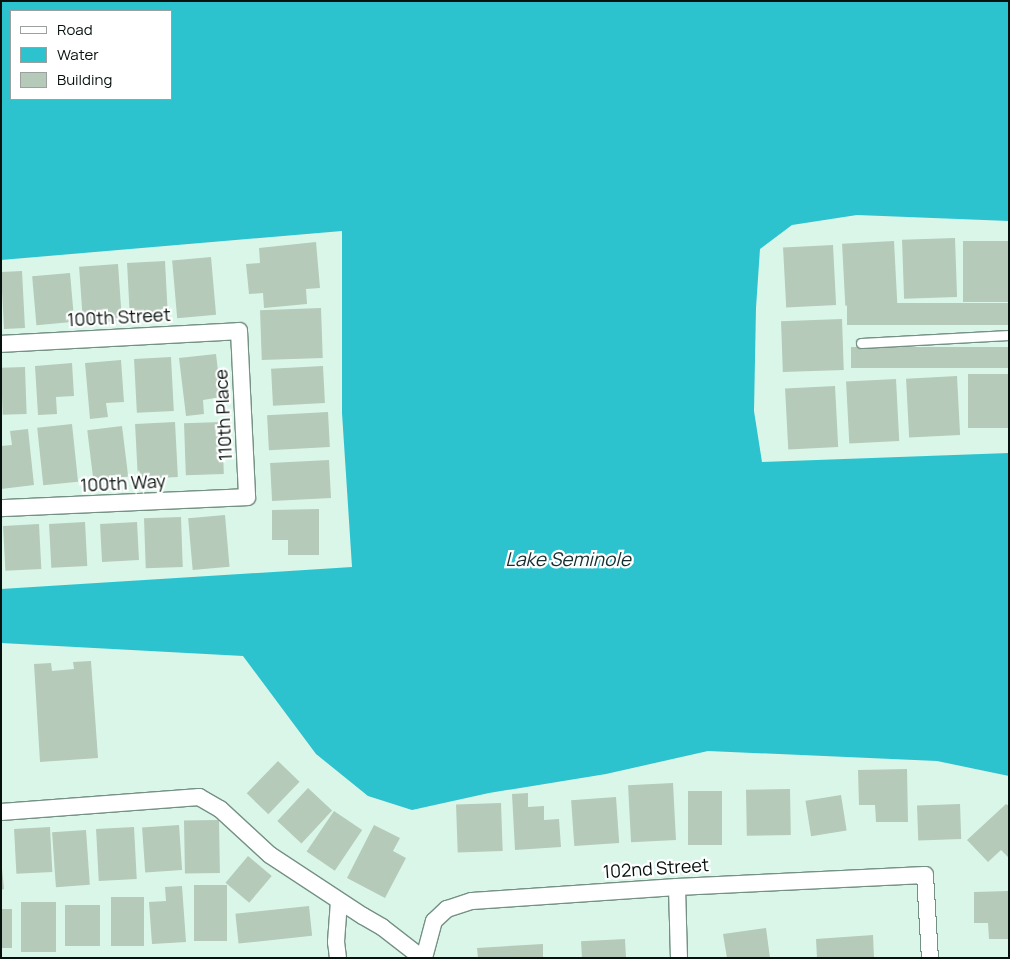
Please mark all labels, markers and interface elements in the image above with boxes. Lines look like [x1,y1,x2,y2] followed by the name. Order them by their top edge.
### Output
[10,10,172,100] legend
[57,19,93,40] text: Road
[57,44,99,65] text: Water
[57,69,112,90] text: Building
[67,304,171,330] street label: 100th Street
[210,369,236,461] street label: 110th Place
[80,470,166,496] street label: 100th Way
[505,549,631,571] water label: Lake Seminole
[602,854,710,882] street label: 102nd Street

